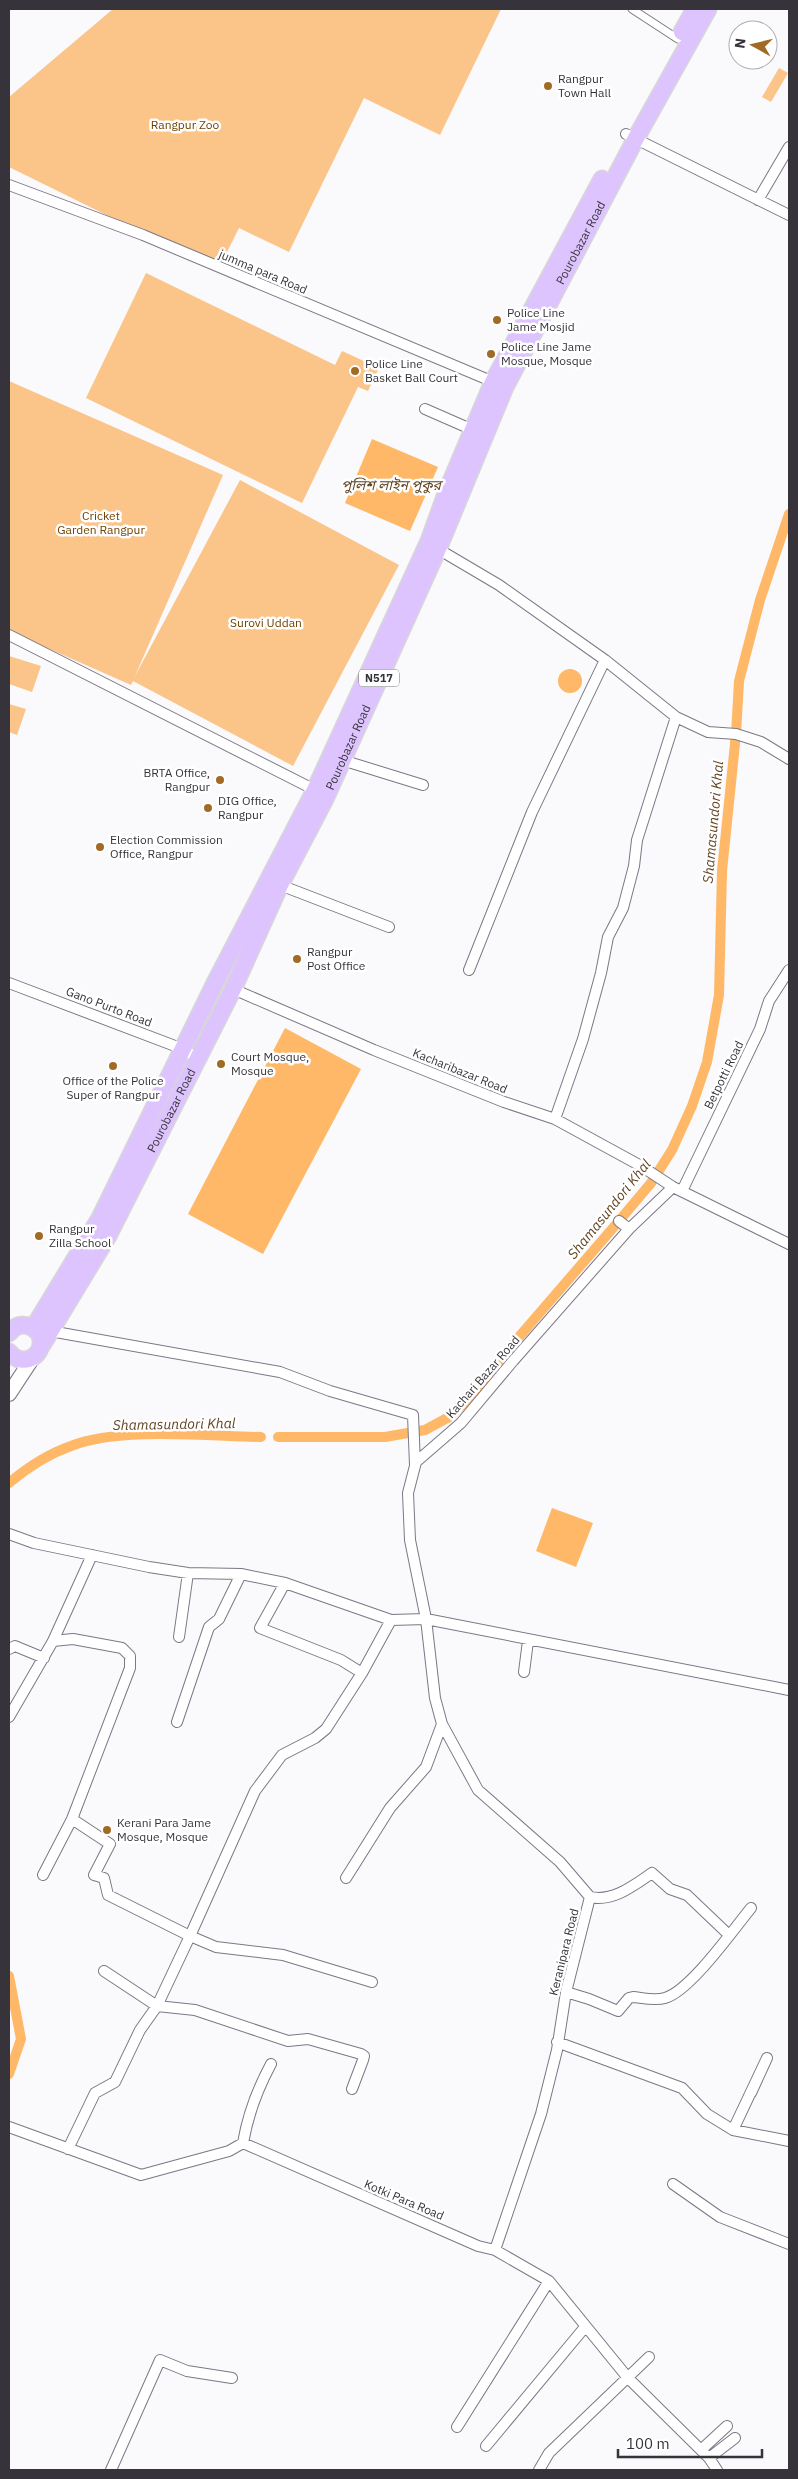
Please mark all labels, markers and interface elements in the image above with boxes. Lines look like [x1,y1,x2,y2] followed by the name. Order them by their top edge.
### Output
[728,20,778,70] north arrow
[731,37,750,49] text: N
[558,71,611,100] place label: Rangpur Town Hall
[542,80,554,92] marker: Rangpur Town Hall
[151,117,220,132] park label: Rangpur Zoo
[552,198,608,287] street label: Pourobazar Road
[217,246,310,297] street label: jumma para Road
[507,305,575,334] place label: Police Line Jame Mosjid
[491,314,503,326] marker: Police Line Jame Mosjid
[501,339,593,368] place label: Police Line Jame Mosque, Mosque
[485,348,497,360] marker: Police Line Jame Mosque, Mosque
[365,356,458,385] place label: Police Line Basket Ball Court
[349,365,361,377] marker: Police Line Basket Ball Court
[341,476,443,494] water label: পুলিশ লাইন পুকুর
[57,508,145,537] park label: Cricket Garden Rangpur
[230,615,302,630] park label: Surovi Uddan
[359,670,399,686] road number: N517
[322,702,374,792] street label: Pourobazar Road
[699,760,727,884] water label: Shamasundori Khal
[143,765,211,794] place label: BRTA Office, Rangpur
[214,774,226,786] marker: BRTA Office, Rangpur
[218,793,277,822] place label: DIG Office, Rangpur
[202,802,214,814] marker: DIG Office, Rangpur
[110,832,223,861] place label: Election Commission Office, Rangpur
[94,841,106,853] marker: Election Commission Office, Rangpur
[307,944,366,973] place label: Rangpur Post Office
[291,953,303,965] marker: Rangpur Post Office
[64,983,154,1030] street label: Gano Purto Road
[701,1038,747,1111] street label: Betpotti Road
[411,1045,510,1096] street label: Kacharibazar Road
[231,1049,309,1078] place label: Court Mosque, Mosque
[215,1058,227,1070] marker: Court Mosque, Mosque
[107,1060,119,1072] marker: Office of the Police Super of Rangpur
[144,1066,198,1155] street label: Pourobazar Road
[63,1073,164,1102] place label: Office of the Police Super of Rangpur
[563,1155,655,1262] water label: Shamasundori Khal
[49,1221,111,1250] place label: Rangpur Zilla School
[33,1230,45,1242] marker: Rangpur Zilla School
[443,1332,523,1421] street label: Kachari Bazar Road
[112,1414,236,1434] water label: Shamasundori Khal
[117,1815,211,1844] place label: Kerani Para Jame Mosque, Mosque
[101,1824,113,1836] marker: Kerani Para Jame Mosque, Mosque
[545,1907,582,1997] street label: Keranipara Road
[362,2176,446,2223] street label: Kotki Para Road
[618,2426,762,2458] scale bar
[626,2434,670,2453] text: 100 m

